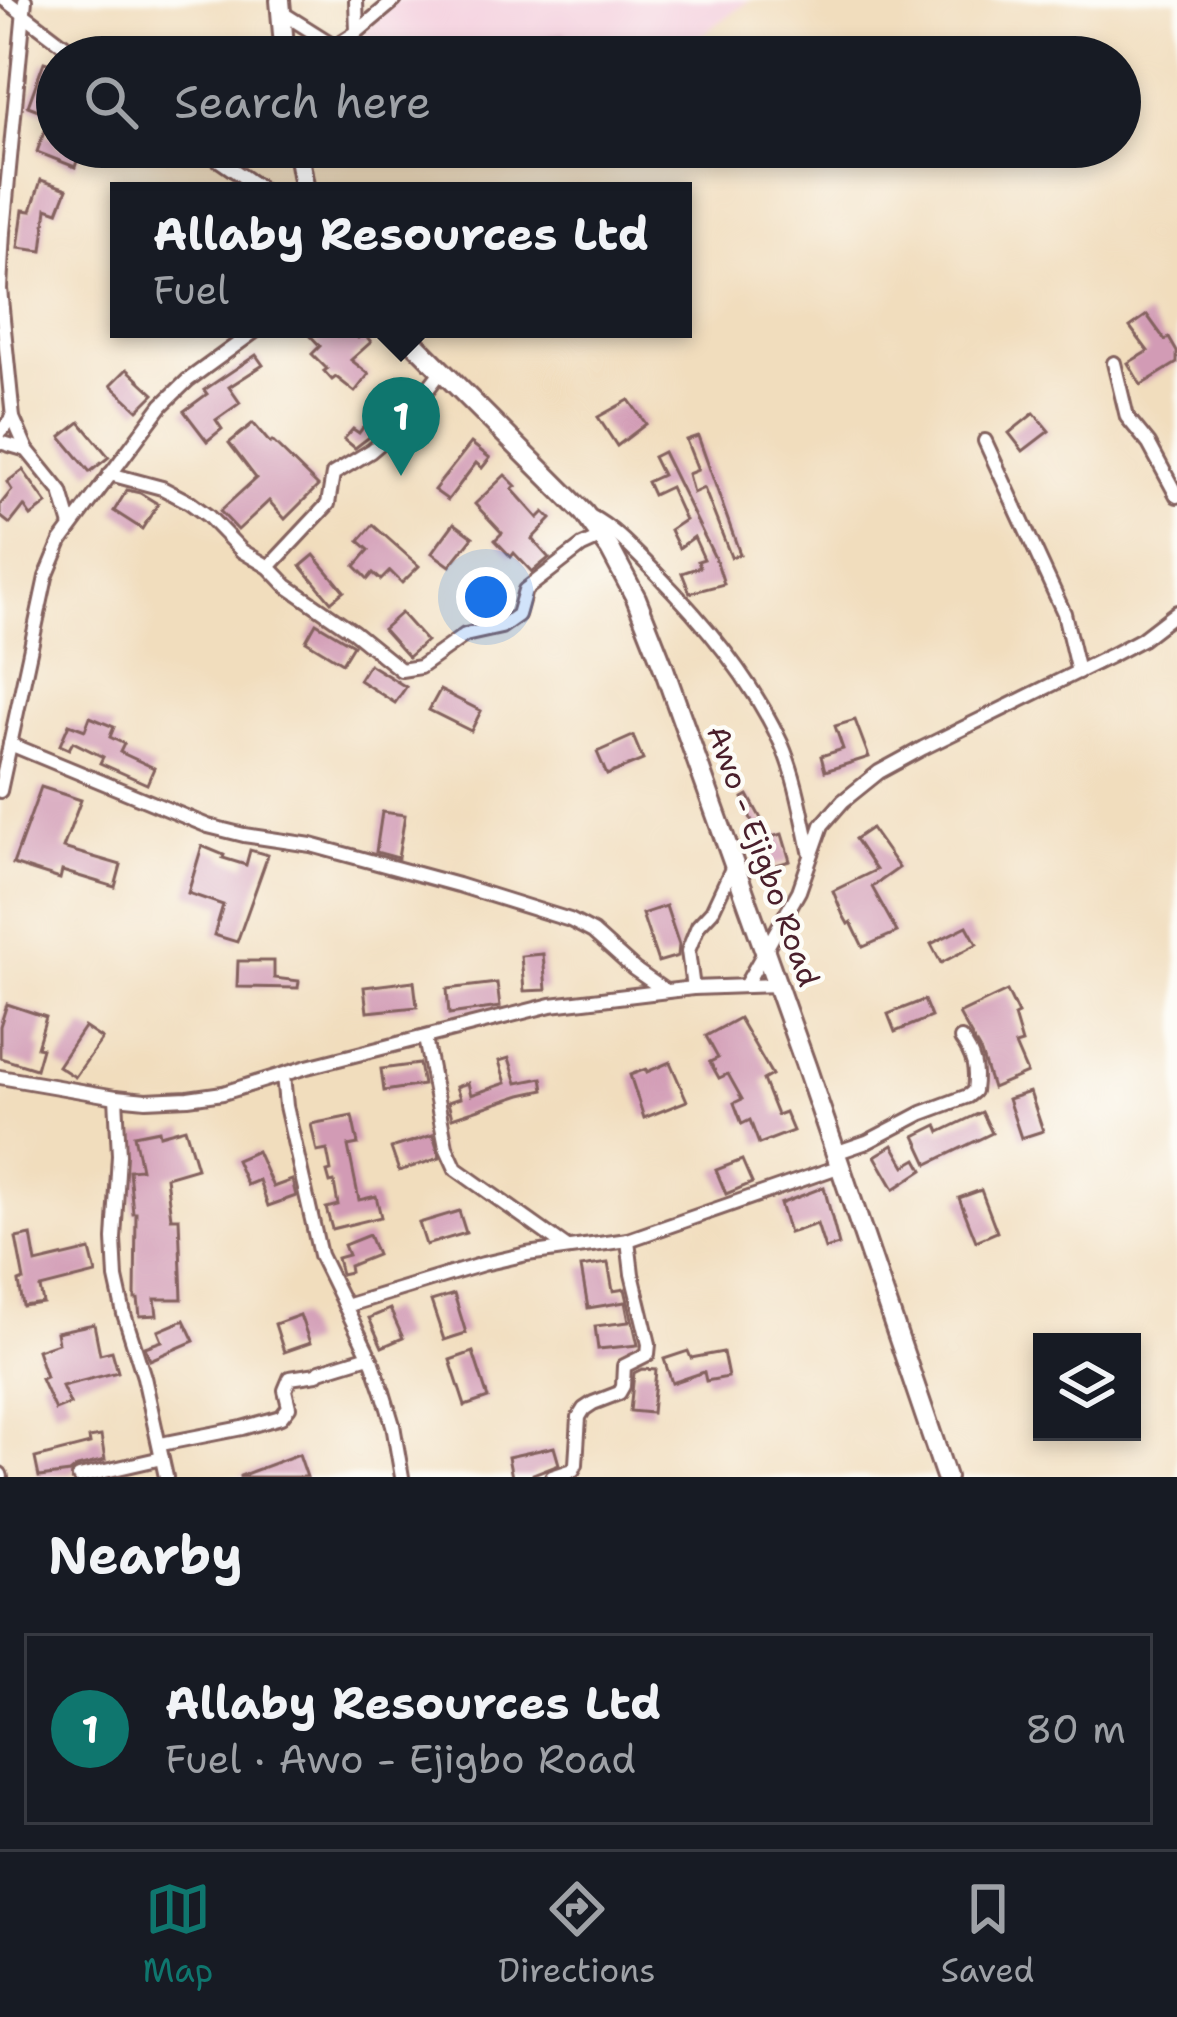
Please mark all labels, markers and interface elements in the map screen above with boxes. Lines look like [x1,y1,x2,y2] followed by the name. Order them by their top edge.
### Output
[36,36,1141,168] search box
[78,69,144,135] icon: search
[174,72,431,132] text: Search here
[110,182,692,338] popup
[153,204,649,264] text: Allaby Resources Ltd
[153,264,229,316] text: Fuel
[362,377,440,476] pin: 1
[456,567,516,627] your location
[697,720,830,992] street label: Awo - Ejigbo Road
[1033,1333,1141,1441] map controls
[1033,1333,1141,1441] button: layers
[48,1521,243,1589] text: Nearby
[165,1673,661,1733] text: Allaby Resources Ltd
[81,1703,99,1755] text: 1
[1025,1703,1126,1755] text: 80 m
[165,1733,636,1785] text: Fuel · Awo - Ejigbo Road
[143,1876,213,1993] tab: Map
[498,1876,656,1993] tab: Directions
[941,1876,1034,1993] tab: Saved

